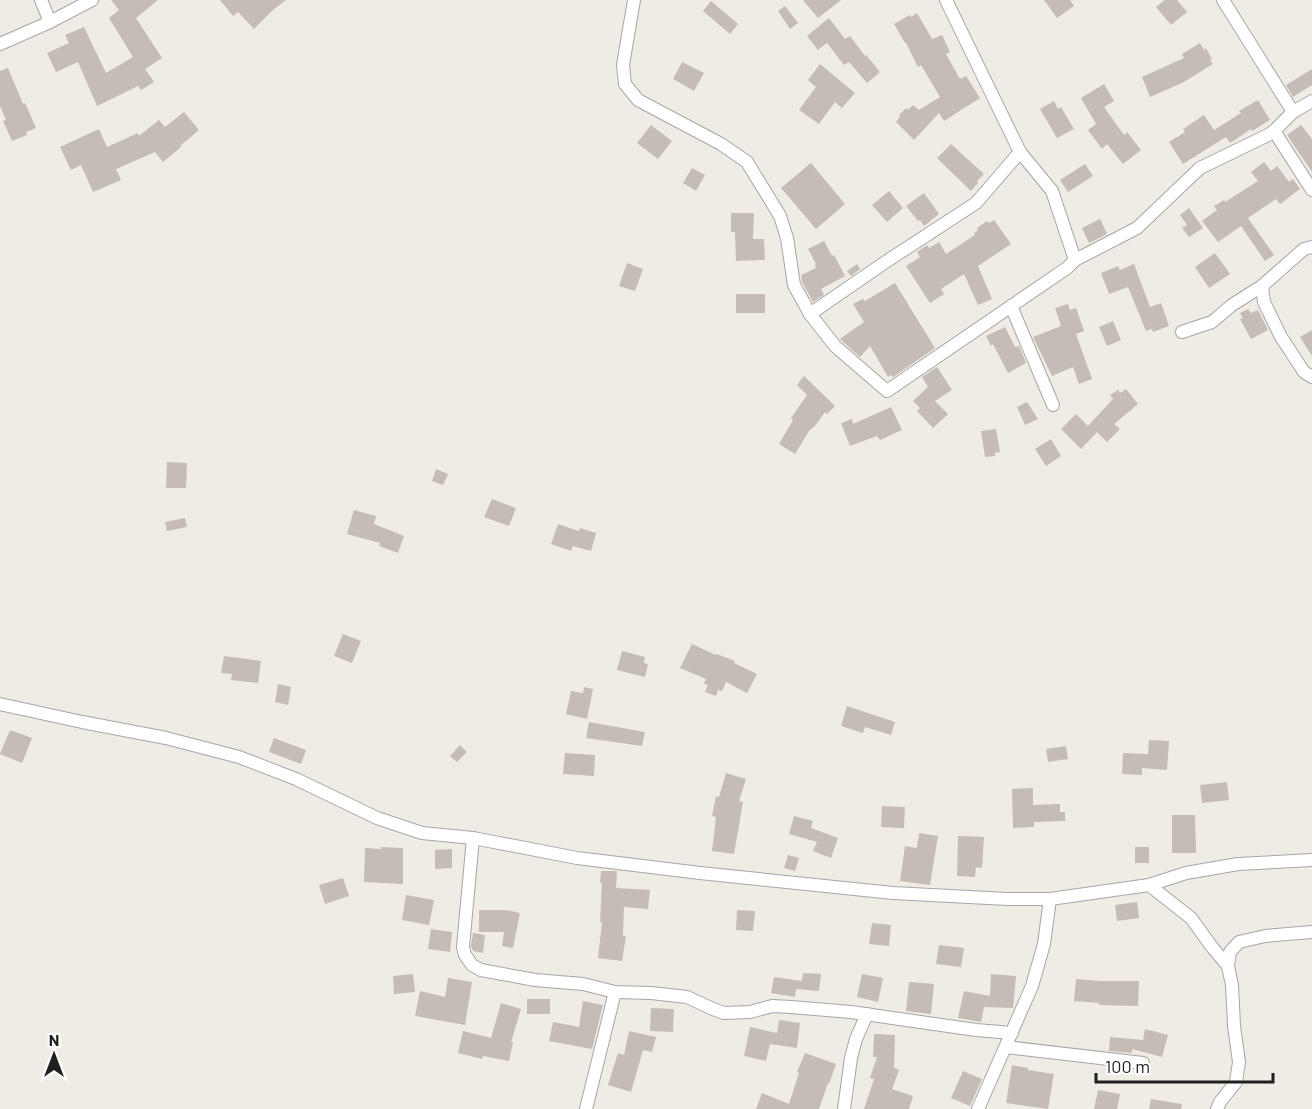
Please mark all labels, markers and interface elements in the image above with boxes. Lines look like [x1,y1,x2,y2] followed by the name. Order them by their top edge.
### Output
[24,1025,84,1085] north arrow
[49,1030,59,1049] text: N
[1096,1046,1273,1084] scale bar
[1105,1055,1150,1077] text: 100 m

